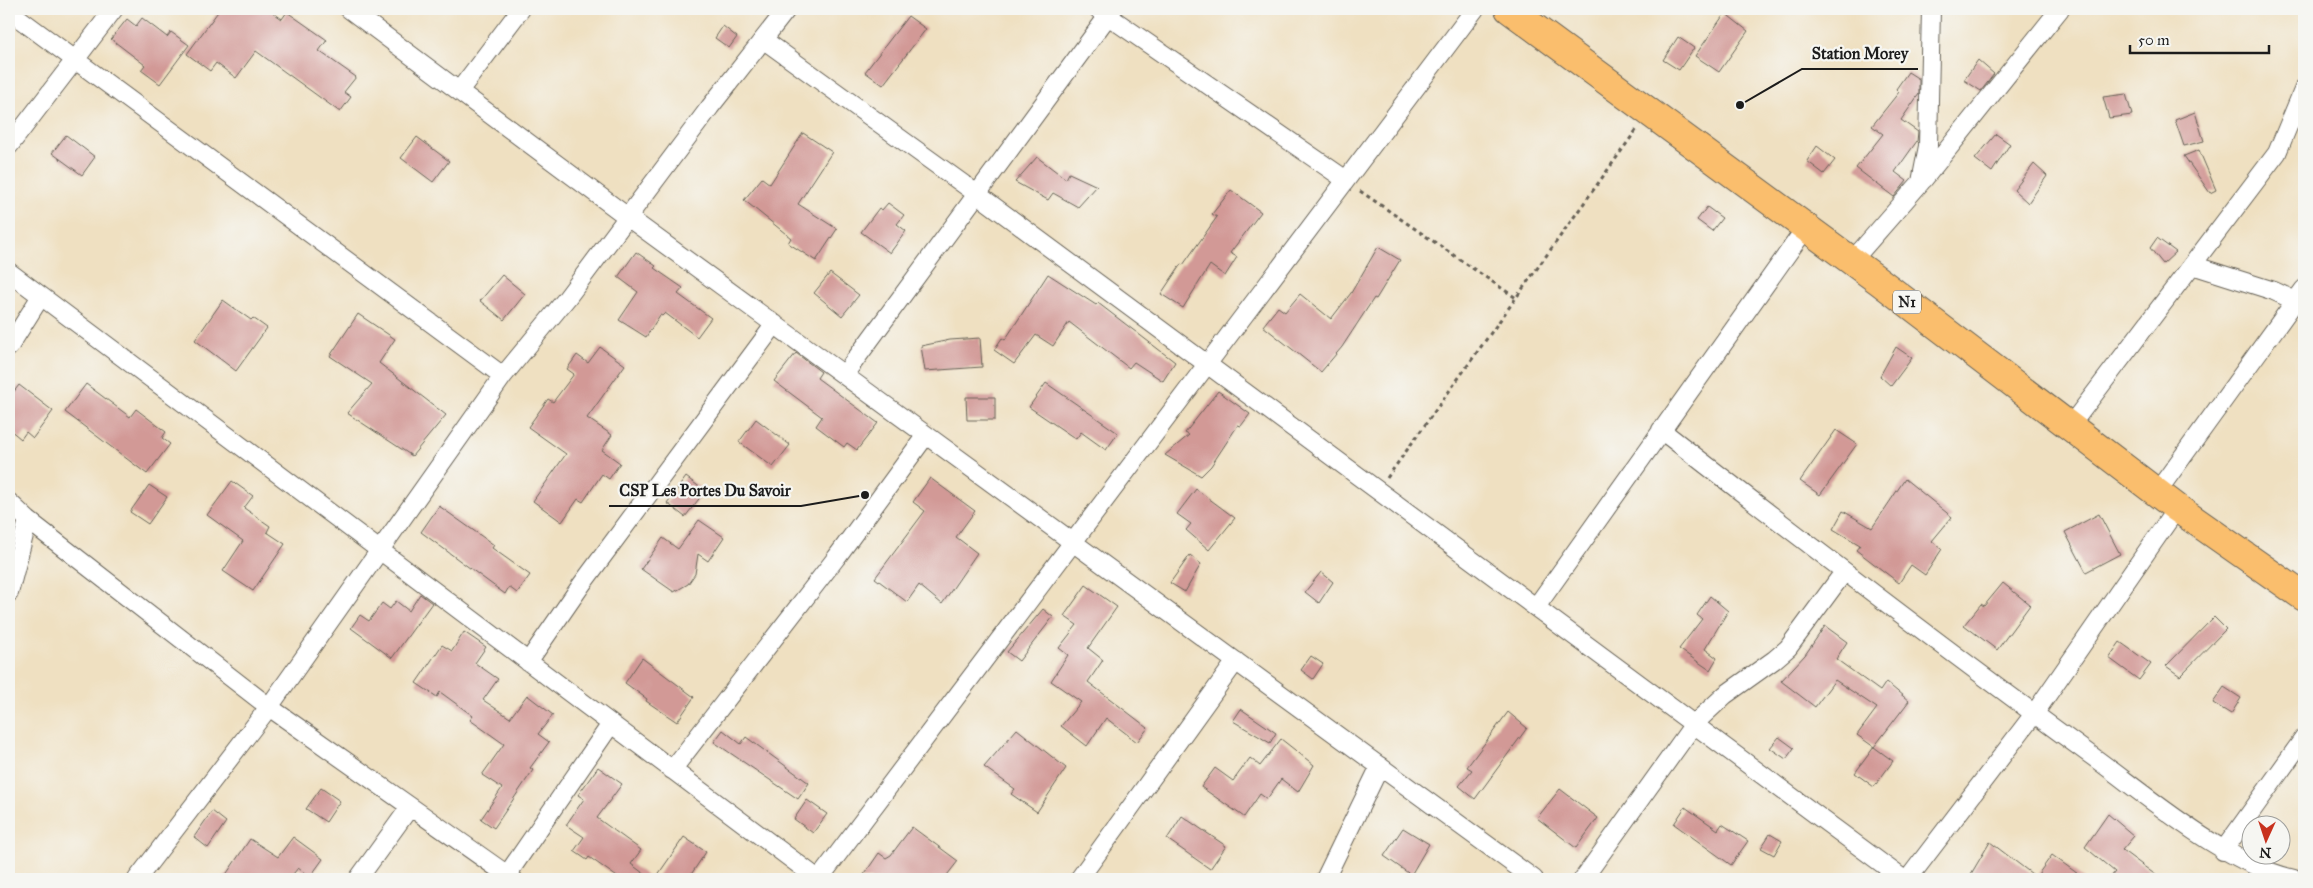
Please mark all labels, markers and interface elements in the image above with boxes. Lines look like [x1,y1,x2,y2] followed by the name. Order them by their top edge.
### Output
[2130,22,2269,54] scale bar
[2138,31,2170,49] text: 50 m
[1802,38,1918,69] callout: Station Morey
[1812,44,1910,64] text: Station Morey
[1893,290,1921,314] road number: N1
[609,475,801,506] callout: CSP Les Portes Du Savoir
[619,481,792,500] text: CSP Les Portes Du Savoir
[2240,816,2290,866] north arrow
[2259,844,2272,861] text: N

